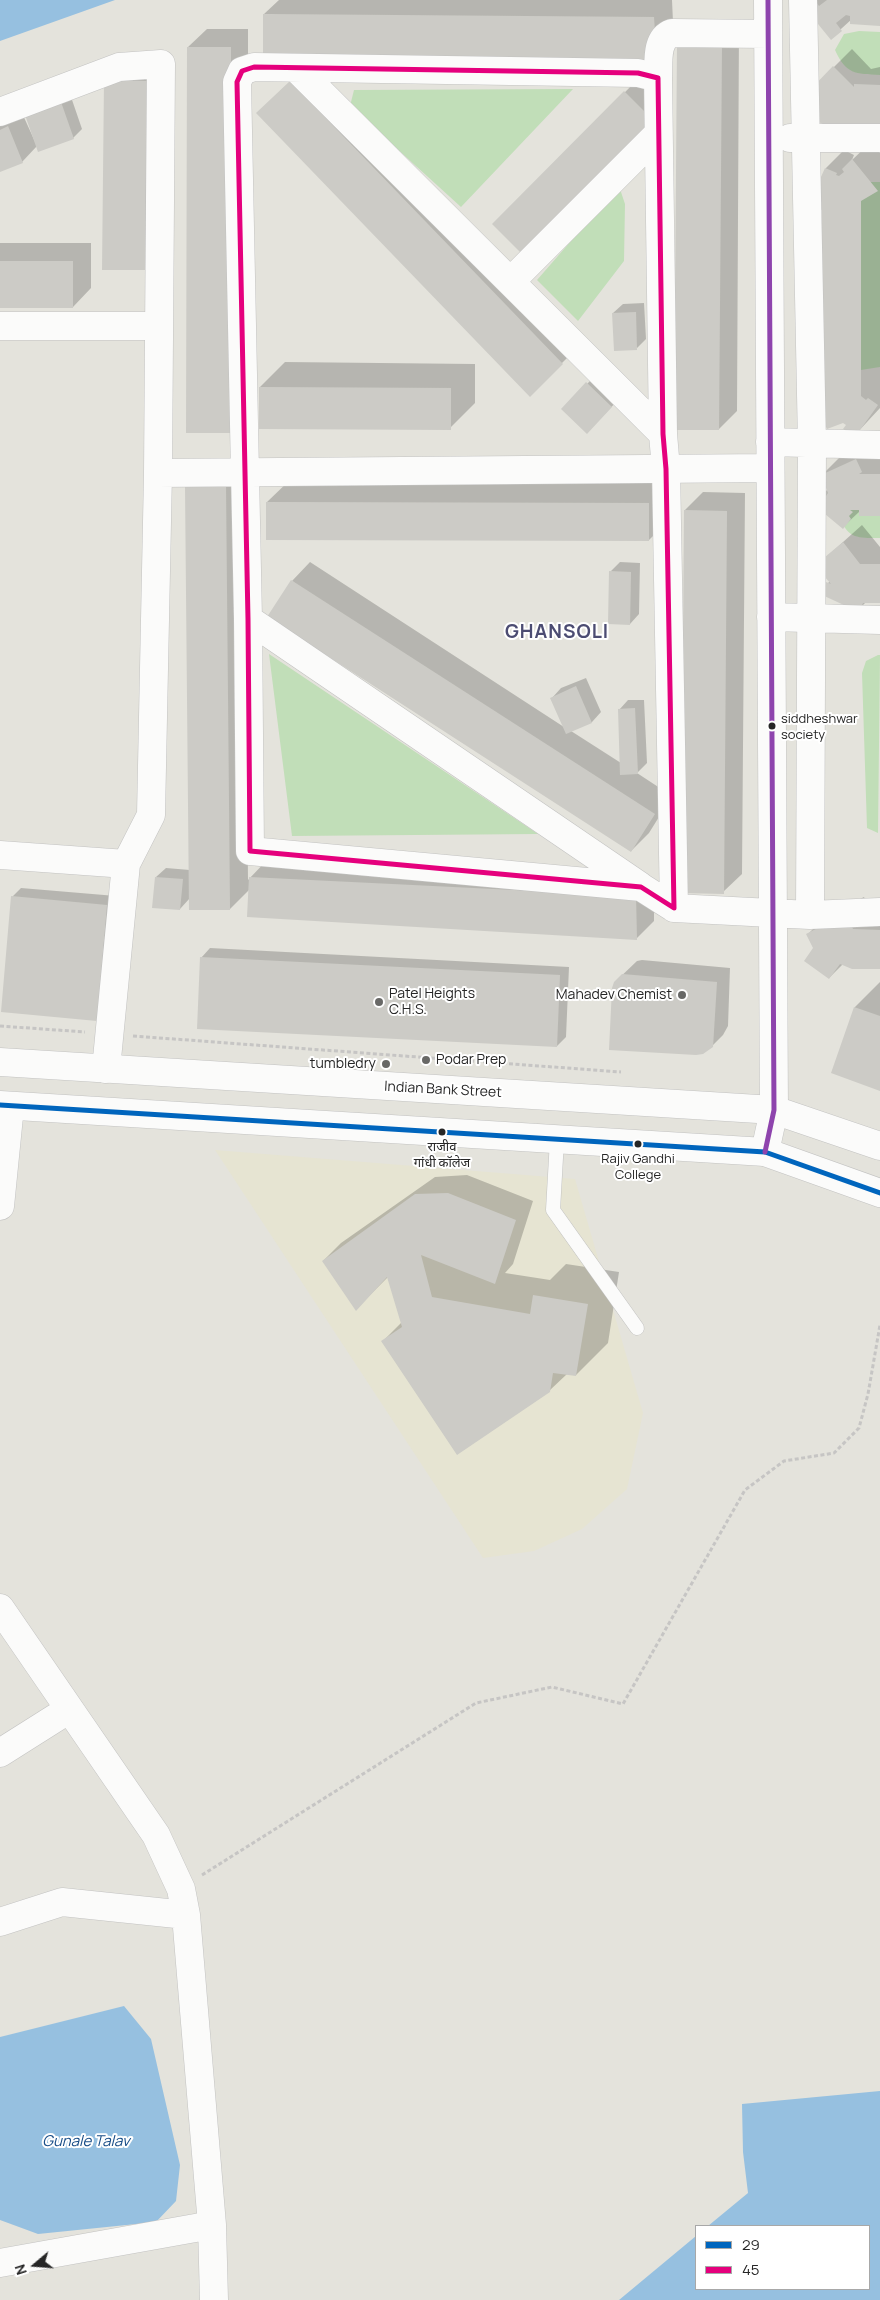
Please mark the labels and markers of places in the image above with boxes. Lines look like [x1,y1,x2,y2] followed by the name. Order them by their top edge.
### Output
[781,711,858,742] place label: siddheshwar society
[767,721,777,731] marker: siddheshwar society
[389,986,475,1019] place label: Patel Heights C.H.S.
[556,987,672,1003] place label: Mahadev Chemist
[676,989,688,1001] marker: Mahadev Chemist
[373,996,385,1008] marker: Patel Heights C.H.S.
[436,1052,506,1068] place label: Podar Prep
[420,1054,432,1066] marker: Podar Prep
[310,1056,376,1072] place label: tumbledry
[380,1058,392,1070] marker: tumbledry
[437,1127,447,1137] marker: राजीव गांधी कॉलेज
[414,1139,470,1170] place label: राजीव गांधी कॉलेज
[633,1139,643,1149] marker: Rajiv Gandhi College
[601,1151,675,1182] place label: Rajiv Gandhi College

